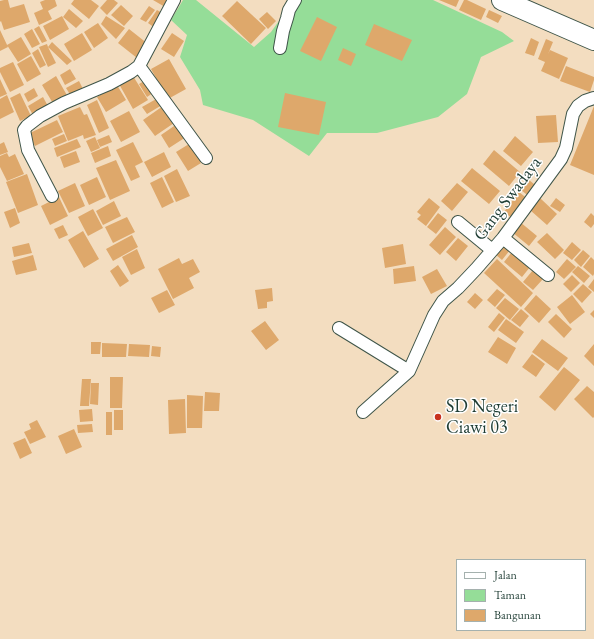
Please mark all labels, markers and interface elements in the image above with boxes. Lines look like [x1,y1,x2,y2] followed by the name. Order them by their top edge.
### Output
[469,153,547,245] street label: Gang Swadaya
[446,396,518,438] place label: SD Negeri Ciawi 03
[433,412,443,422] marker: SD Negeri Ciawi 03
[456,559,586,631] legend
[494,567,517,583] text: Jalan
[494,587,526,603] text: Taman
[494,607,541,623] text: Bangunan

